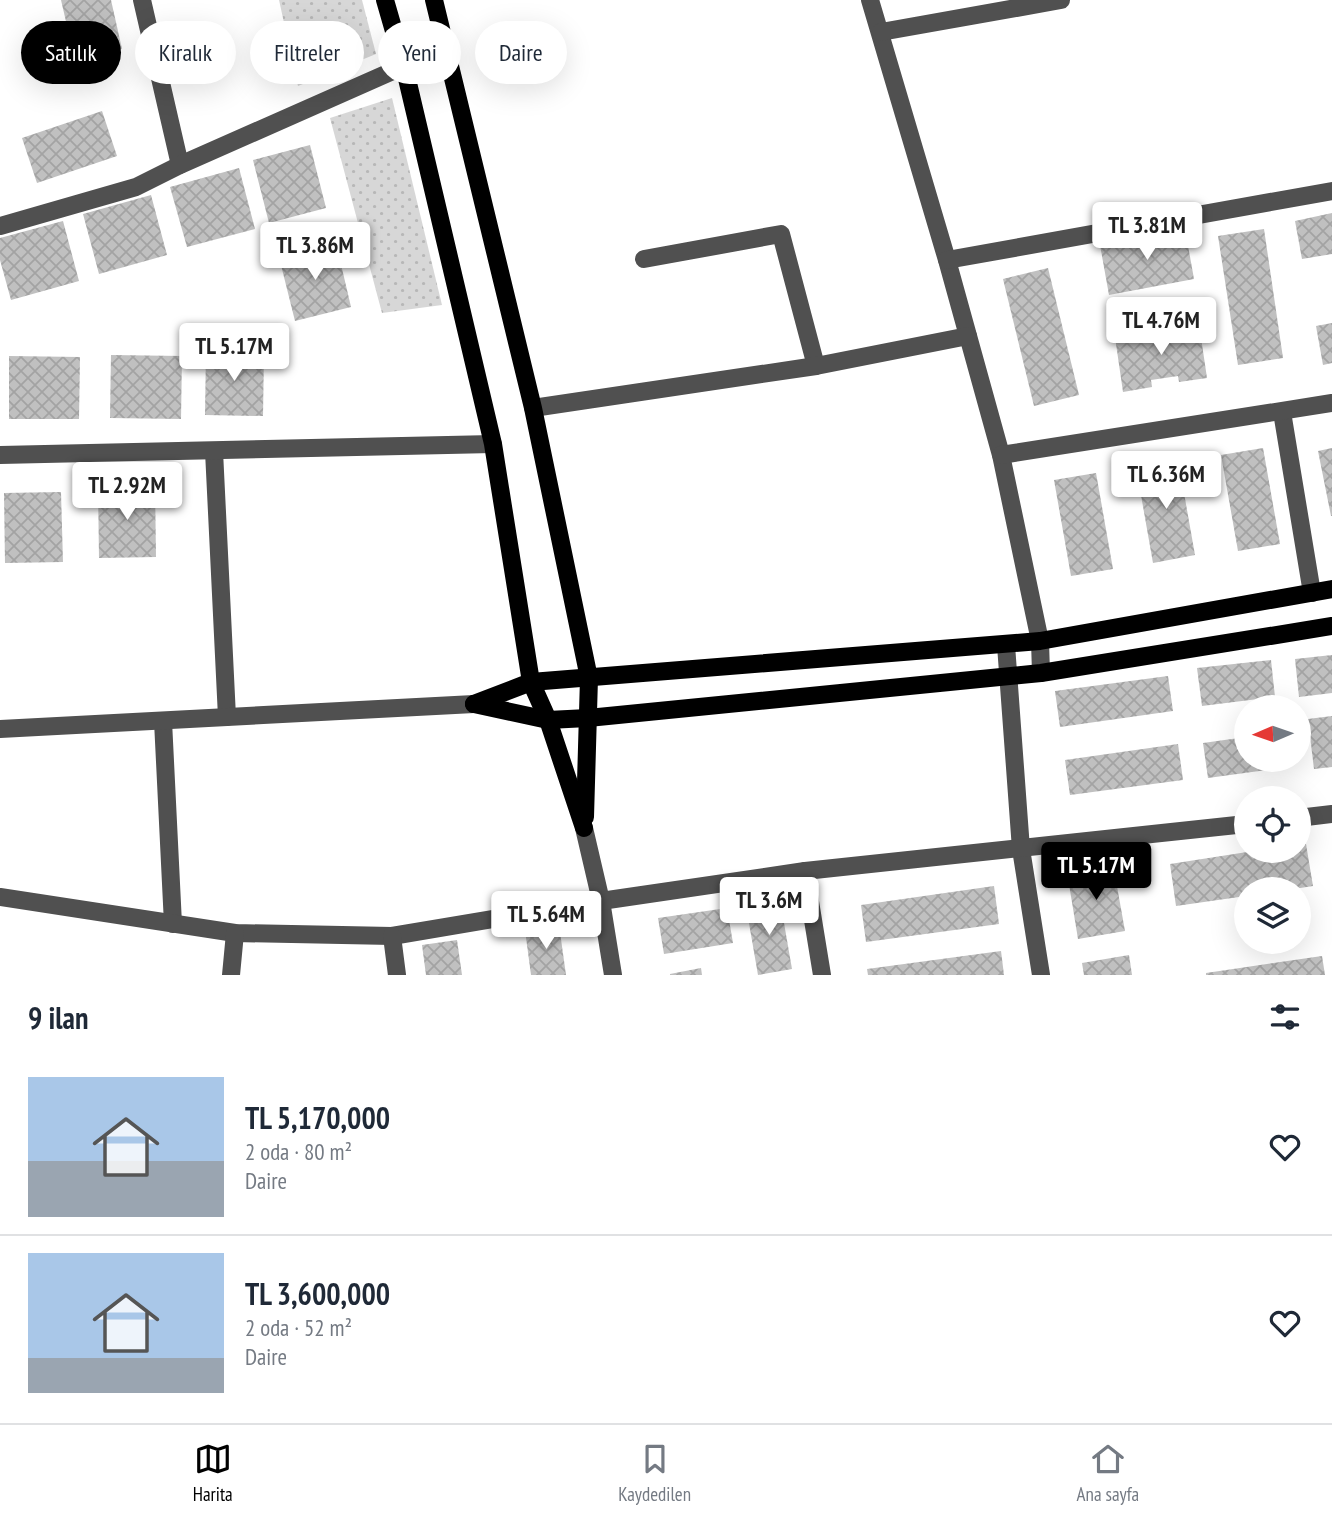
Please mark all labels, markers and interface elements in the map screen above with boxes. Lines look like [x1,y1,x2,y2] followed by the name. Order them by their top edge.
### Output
[21,21,121,84] chip: Satılık
[135,21,236,84] chip: Kiralık
[250,21,364,84] chip: Filtreler
[378,21,461,84] chip: Yeni
[475,21,567,84] chip: Daire
[1075,202,1219,262] pin: TL 3.81M
[1108,210,1186,239] text: TL 3.81M
[243,222,387,282] pin: TL 3.86M
[276,230,354,259] text: TL 3.86M
[1089,298,1233,357] pin: TL 4.76M
[1122,305,1200,334] text: TL 4.76M
[162,324,306,383] pin: TL 5.17M
[195,331,273,360] text: TL 5.17M
[1094,452,1238,511] pin: TL 6.36M
[1127,459,1205,488] text: TL 6.36M
[55,462,199,522] pin: TL 2.92M
[88,470,166,499] text: TL 2.92M
[1234,695,1311,772] north arrow
[1234,695,1311,954] map controls
[1234,786,1311,863] button: locate
[1024,842,1168,902] pin: TL 5.17M
[1057,850,1135,879] text: TL 5.17M
[1234,877,1311,954] button: layers
[704,878,834,937] pin: TL 3.6M
[736,885,802,914] text: TL 3.6M
[474,892,618,951] pin: TL 5.64M
[507,899,585,928] text: TL 5.64M
[28,998,88,1037] text: 9 ilan
[1266,998,1304,1036] icon: filters
[245,1098,390,1137] text: TL 5,170,000
[84,1105,168,1189] icon: home
[1266,1128,1304,1166] icon: heart
[245,1137,352,1166] text: 2 oda · 80 m²
[245,1166,287,1195] text: Daire
[245,1274,390,1313] text: TL 3,600,000
[84,1281,168,1365] icon: home
[1266,1304,1304,1342] icon: heart
[245,1313,352,1342] text: 2 oda · 52 m²
[245,1342,287,1371] text: Daire
[193,1440,233,1506] tab: Harita
[618,1440,691,1506] tab: Kaydedilen
[1077,1440,1139,1506] tab: Ana sayfa

